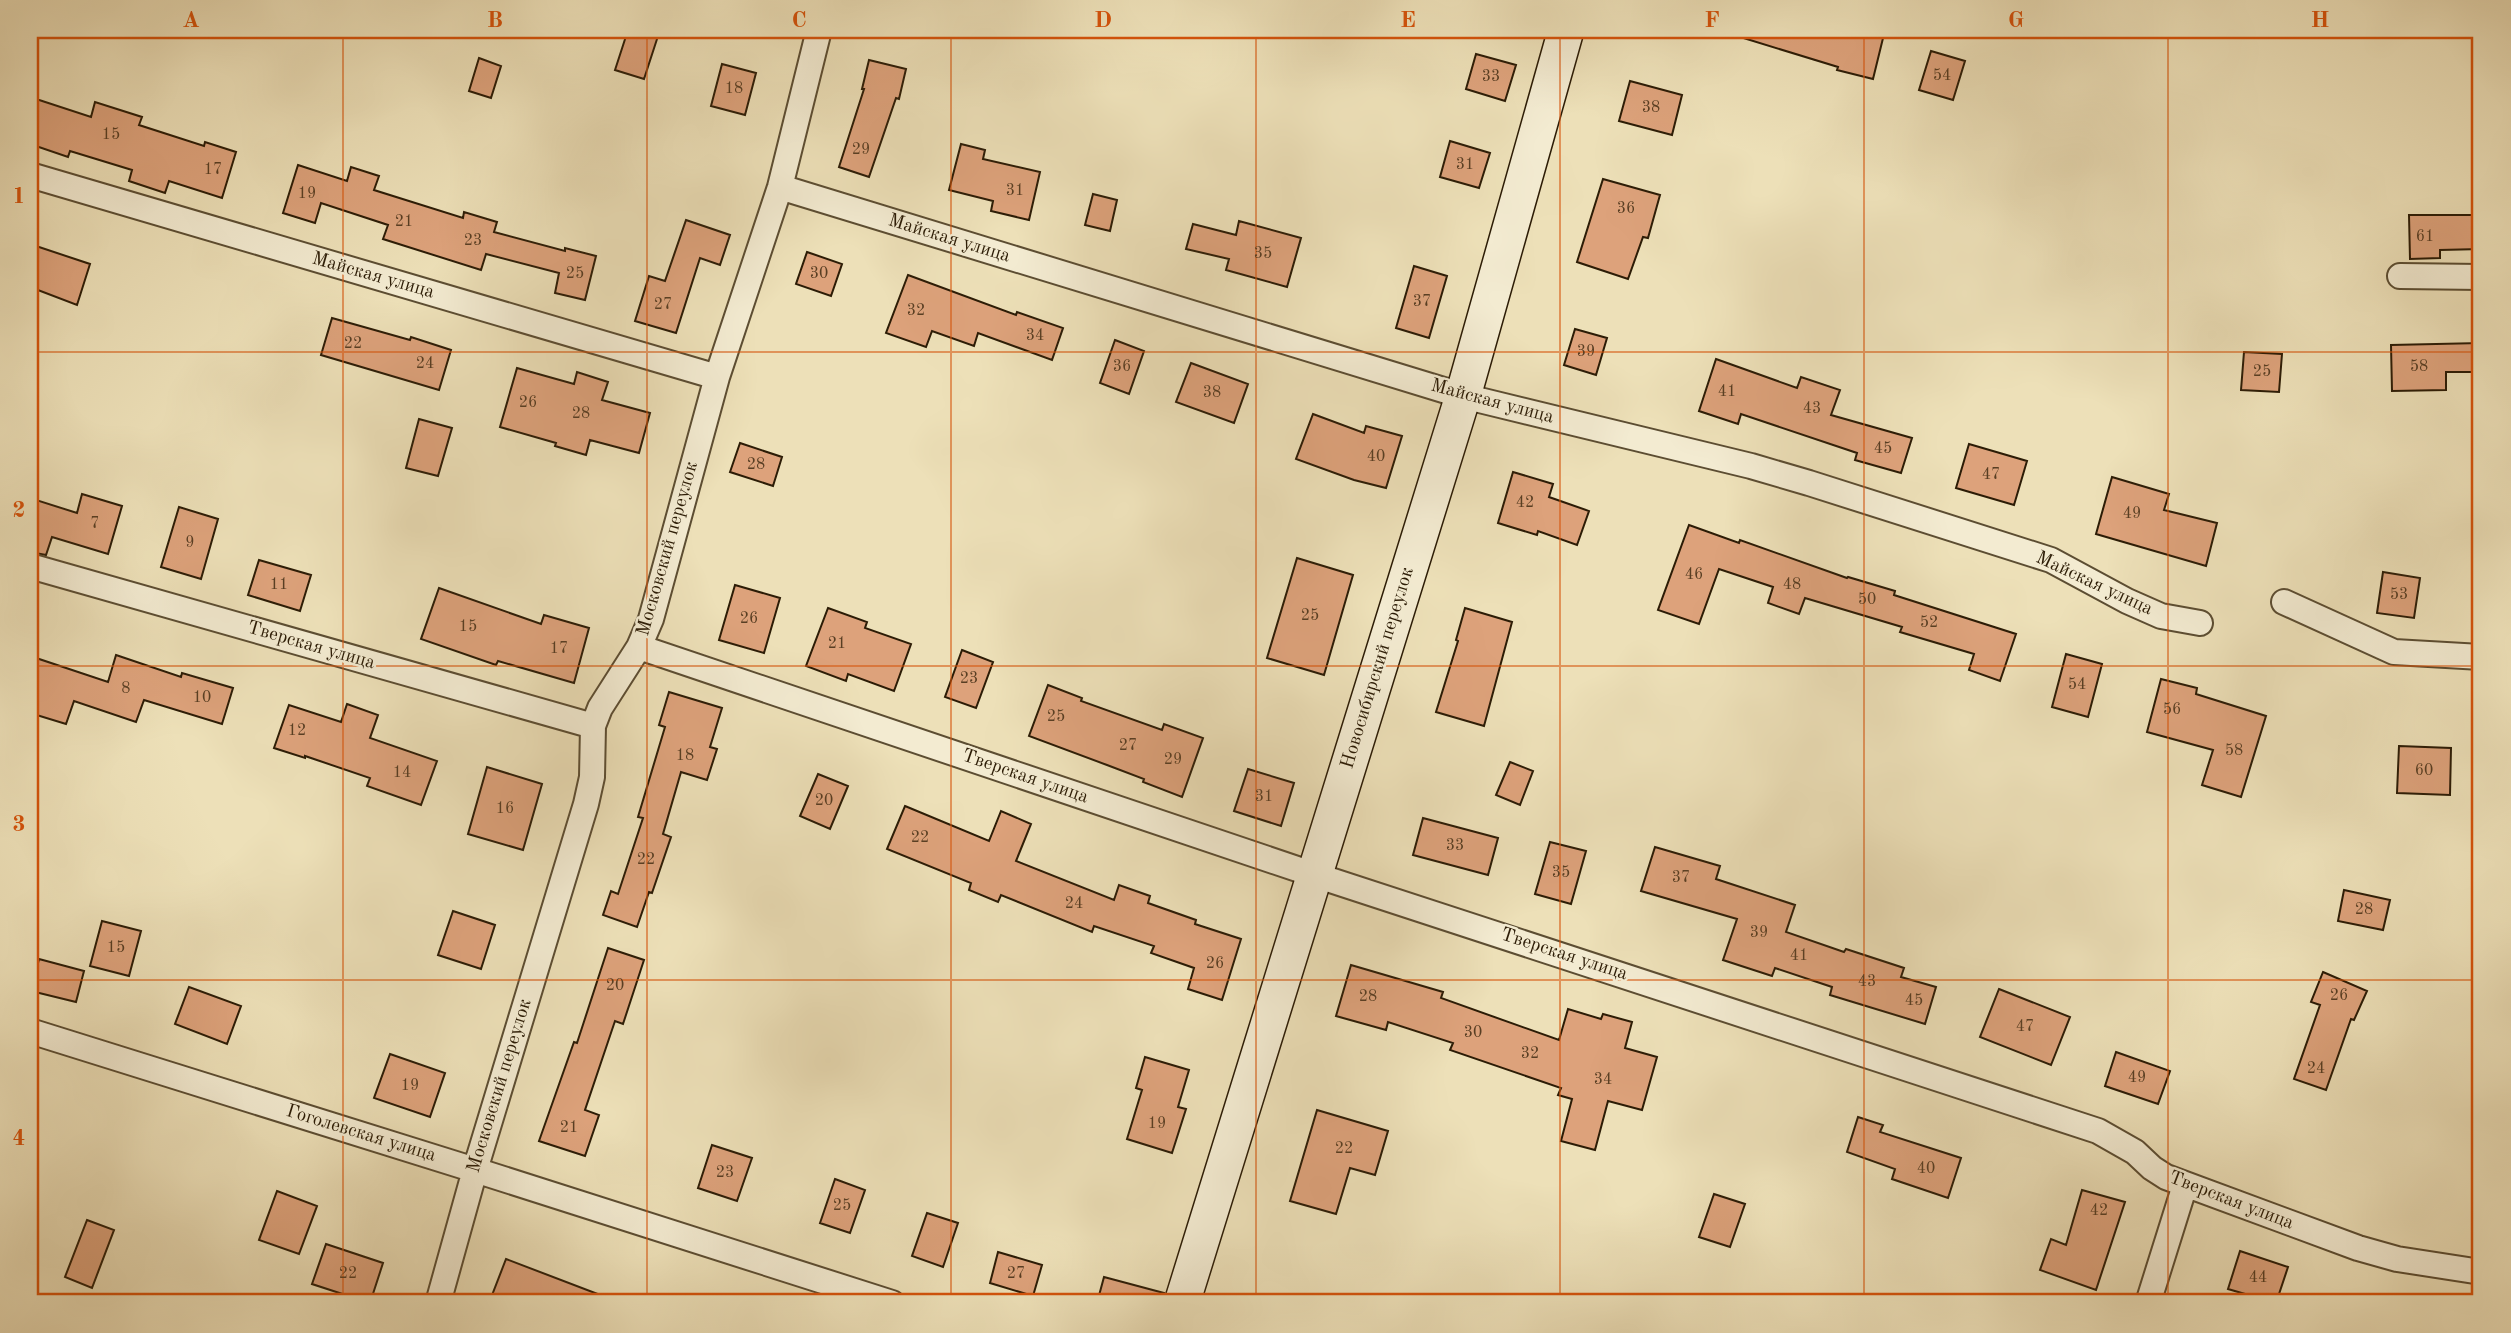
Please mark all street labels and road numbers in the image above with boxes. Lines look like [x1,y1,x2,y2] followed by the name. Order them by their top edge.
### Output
[886,211,1013,267] street label: Майская улица
[310,249,437,303] street label: Майская улица
[1428,376,1556,428] street label: Майская улица
[634,459,702,638] street label: Московский переулок
[2033,549,2156,620] street label: Майская улица
[1338,564,1418,771] street label: Новосибирский переулок
[245,619,378,674] street label: Тверская улица
[959,746,1091,808] street label: Тверская улица
[1498,926,1630,985] street label: Тверская улица
[465,996,536,1175] street label: Московский переулок
[284,1102,439,1166] street label: Гоголевская улица
[2166,1168,2297,1234] street label: Тверская улица

